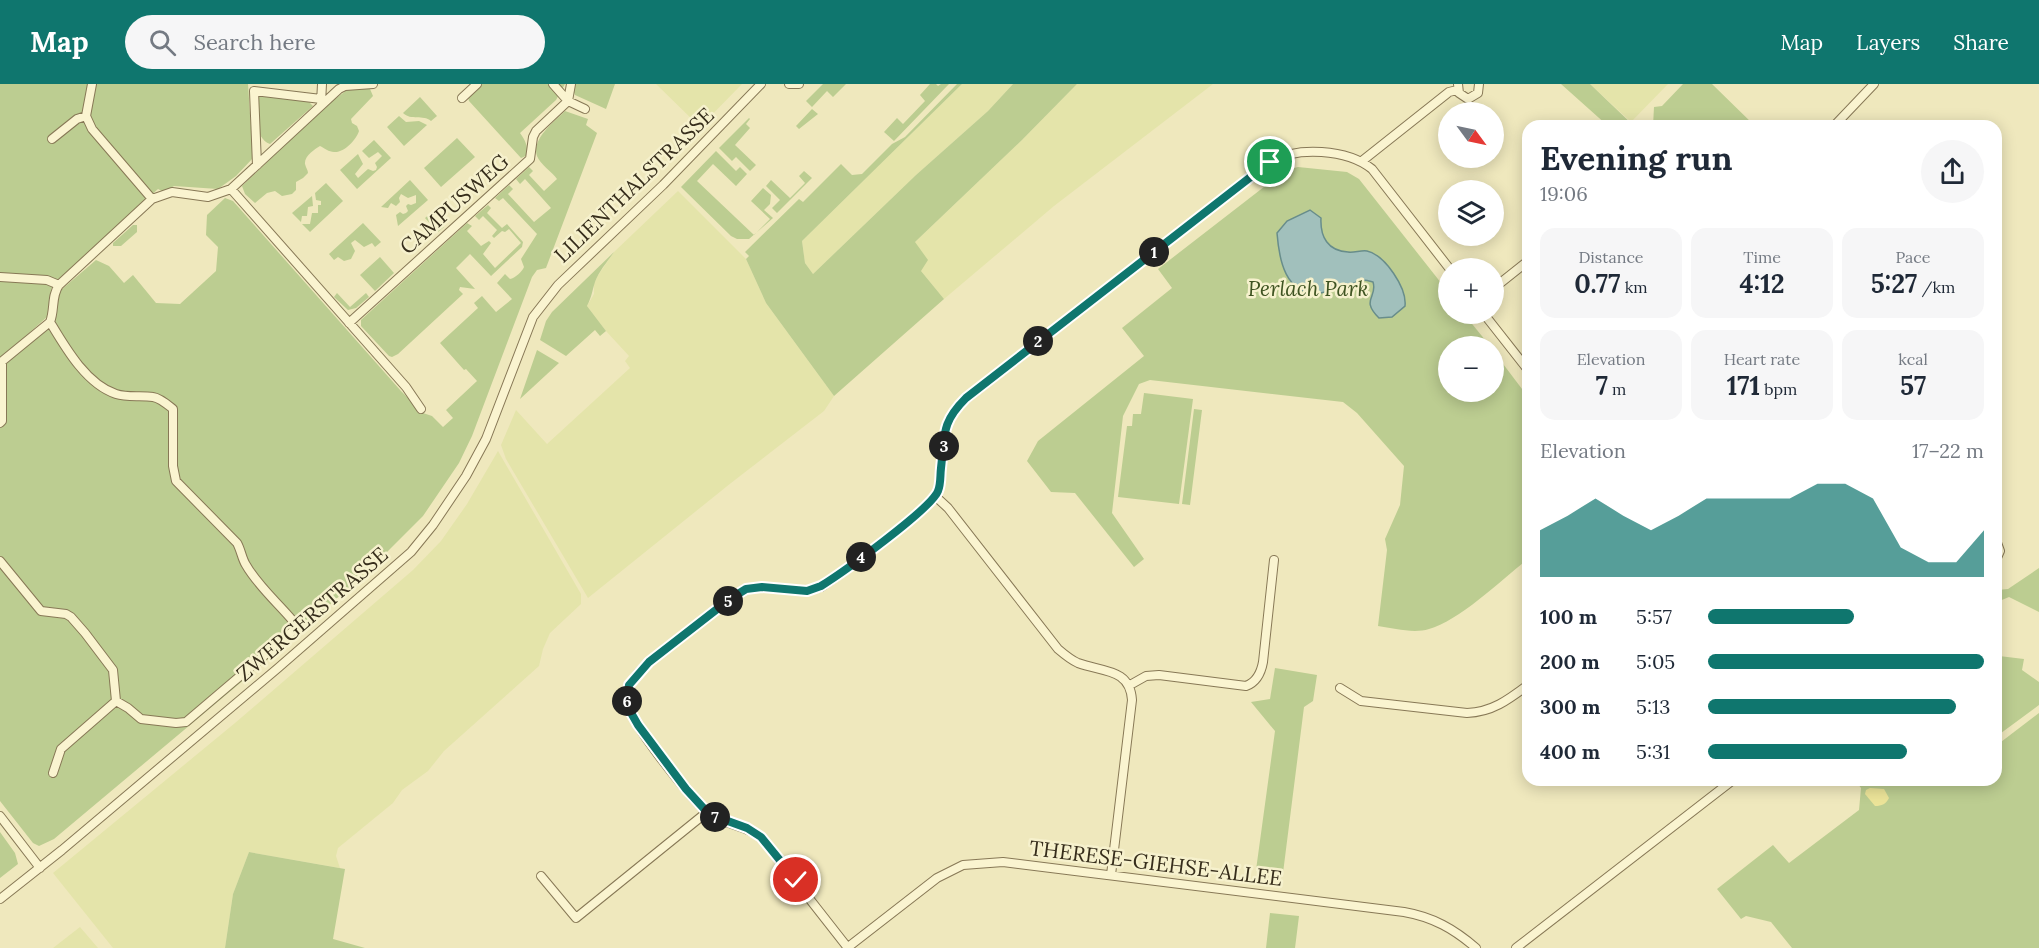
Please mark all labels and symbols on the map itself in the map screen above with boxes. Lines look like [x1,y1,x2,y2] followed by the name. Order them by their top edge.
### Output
[548,102,720,268] street label: LILIENTHALSTRASSE
[1438,102,1504,168] north arrow
[1244,136,1295,187] pin
[394,148,514,260] street label: CAMPUSWEG
[1139,237,1169,267] pin: 1
[1248,275,1368,302] park label: Perlach Park
[1023,326,1053,356] pin: 2
[929,431,959,461] pin: 3
[231,541,393,687] street label: ZWERGERSTRASSE
[846,542,876,572] pin: 4
[713,586,743,616] pin: 5
[612,686,642,716] pin: 6
[700,802,730,832] pin: 7
[1028,834,1284,892] street label: THERESE-GIEHSE-ALLEE
[770,854,821,905] pin

